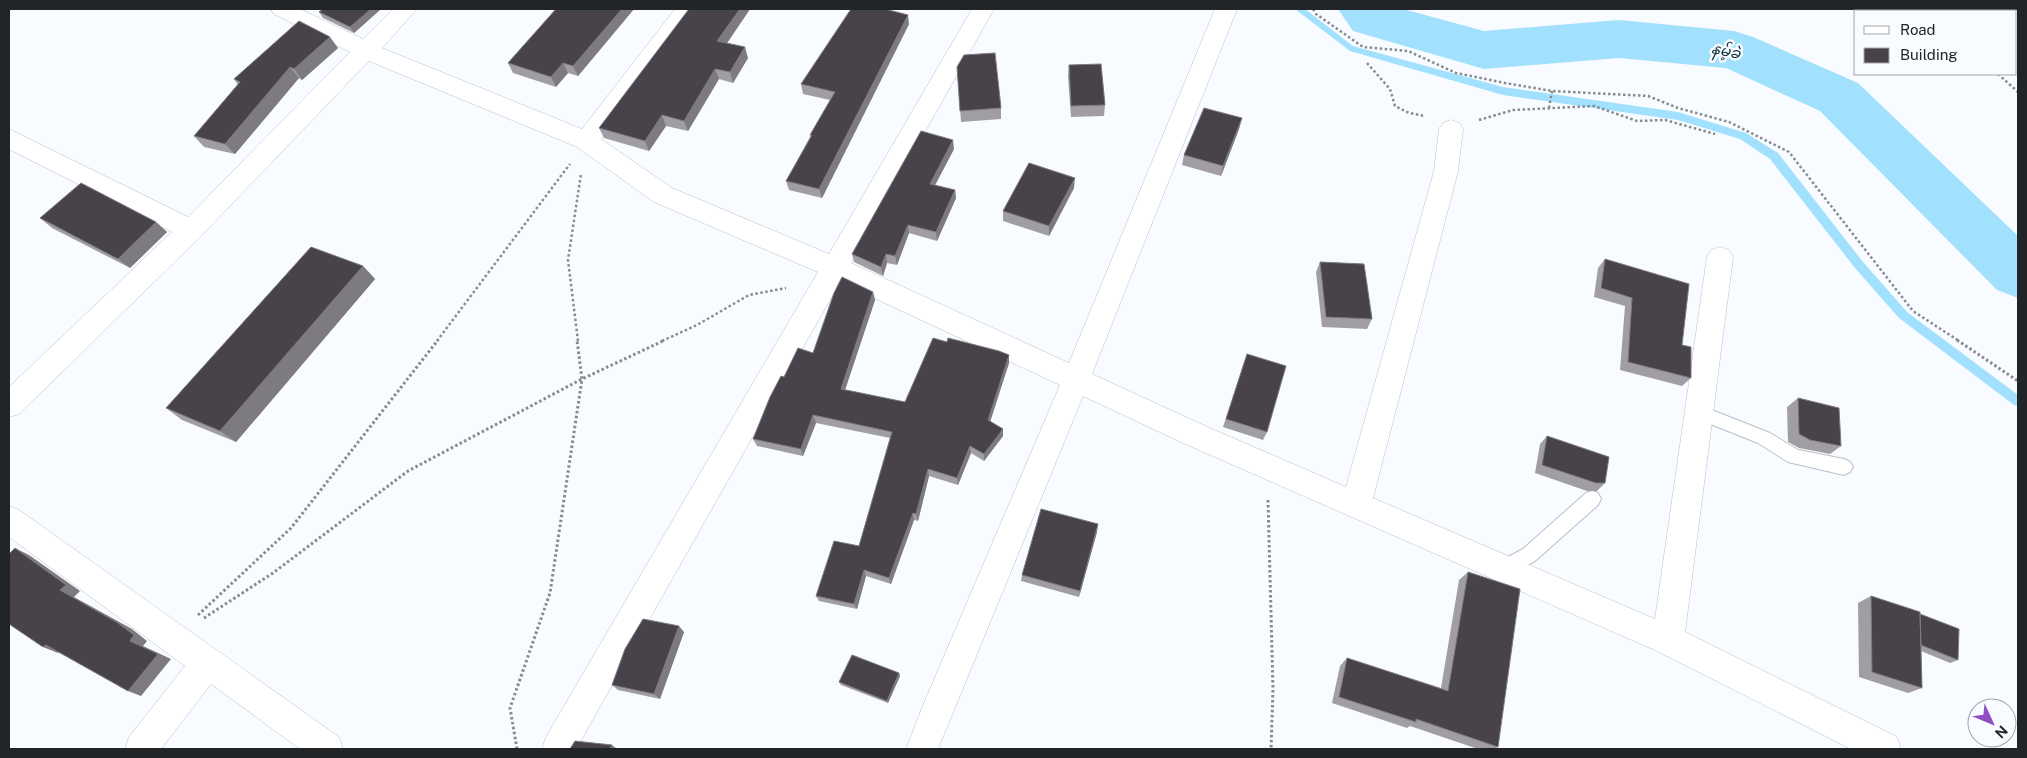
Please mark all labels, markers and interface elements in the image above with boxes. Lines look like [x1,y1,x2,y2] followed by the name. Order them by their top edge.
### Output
[1854,10,2017,75] legend
[1900,21,1936,38] text: Road
[1709,37,1743,66] water label: နမ့်ခဲ
[1900,46,1958,63] text: Building
[1967,698,2017,748] north arrow
[1992,723,2011,742] text: N

